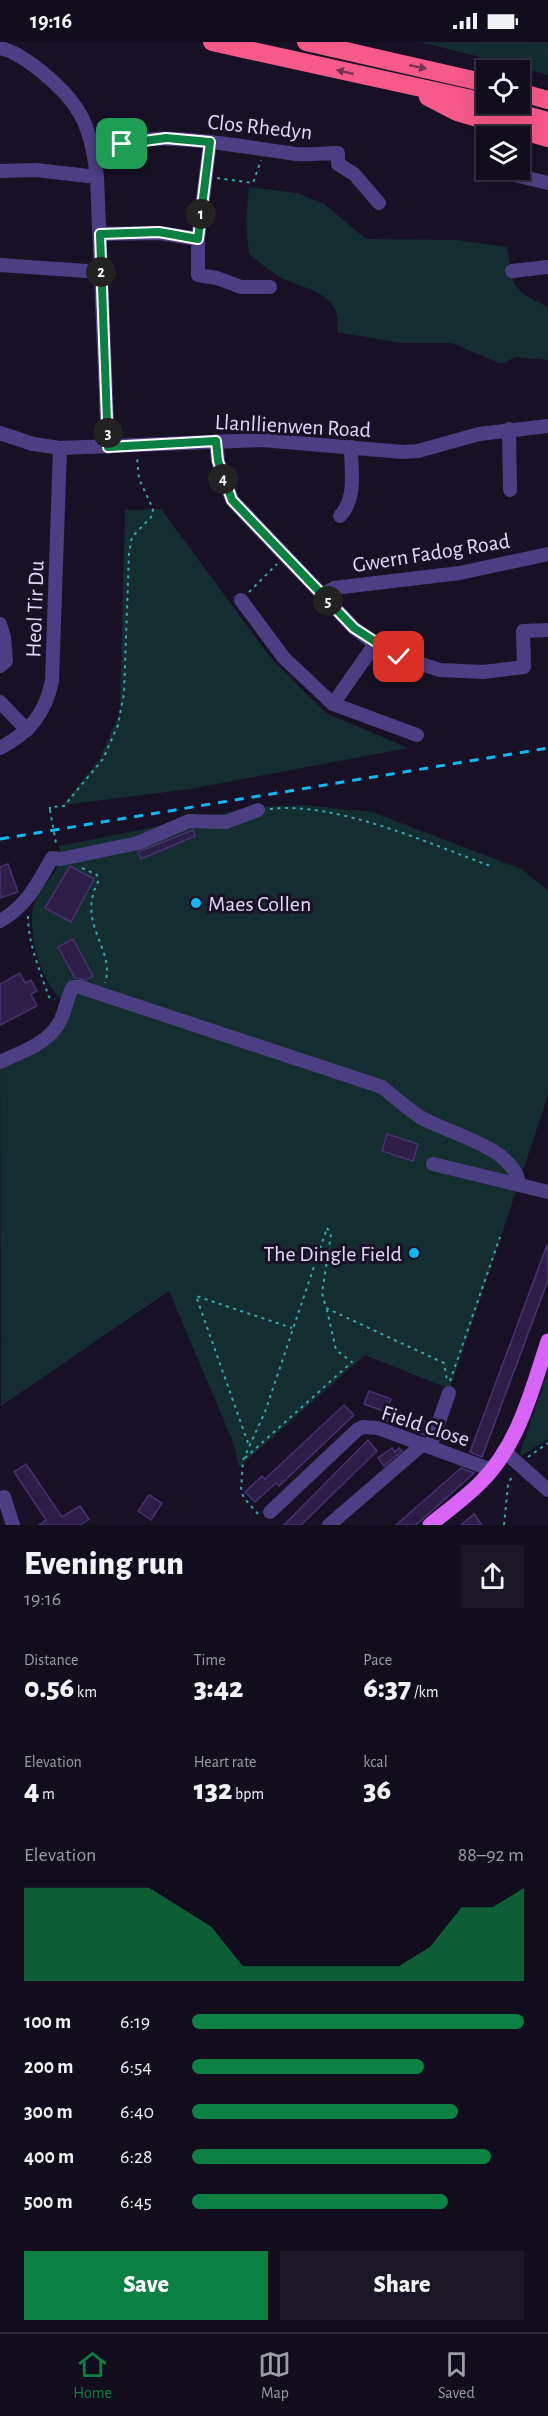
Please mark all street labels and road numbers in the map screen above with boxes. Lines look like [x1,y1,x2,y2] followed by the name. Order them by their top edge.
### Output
[206,111,313,143] street label: Clos Rhedyn
[214,411,372,441] street label: Llanllienwen Road
[351,530,511,576] street label: Gwern Fadog Road
[22,560,48,658] street label: Heol Tir Du
[379,1401,473,1451] street label: Field Close

